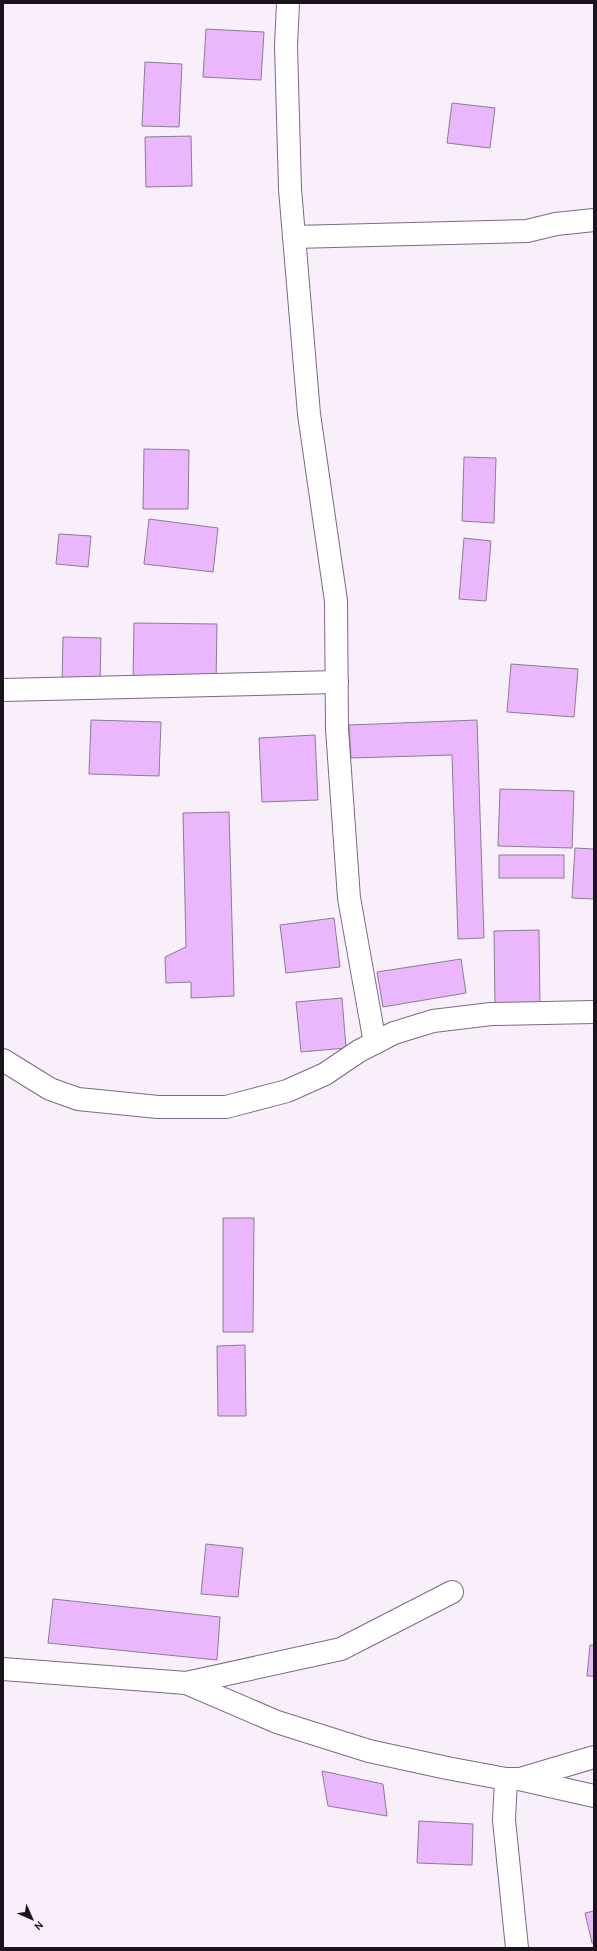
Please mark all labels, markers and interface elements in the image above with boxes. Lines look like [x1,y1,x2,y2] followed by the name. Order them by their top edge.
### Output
[12,1899,52,1939] north arrow
[32,1919,45,1932] text: N

